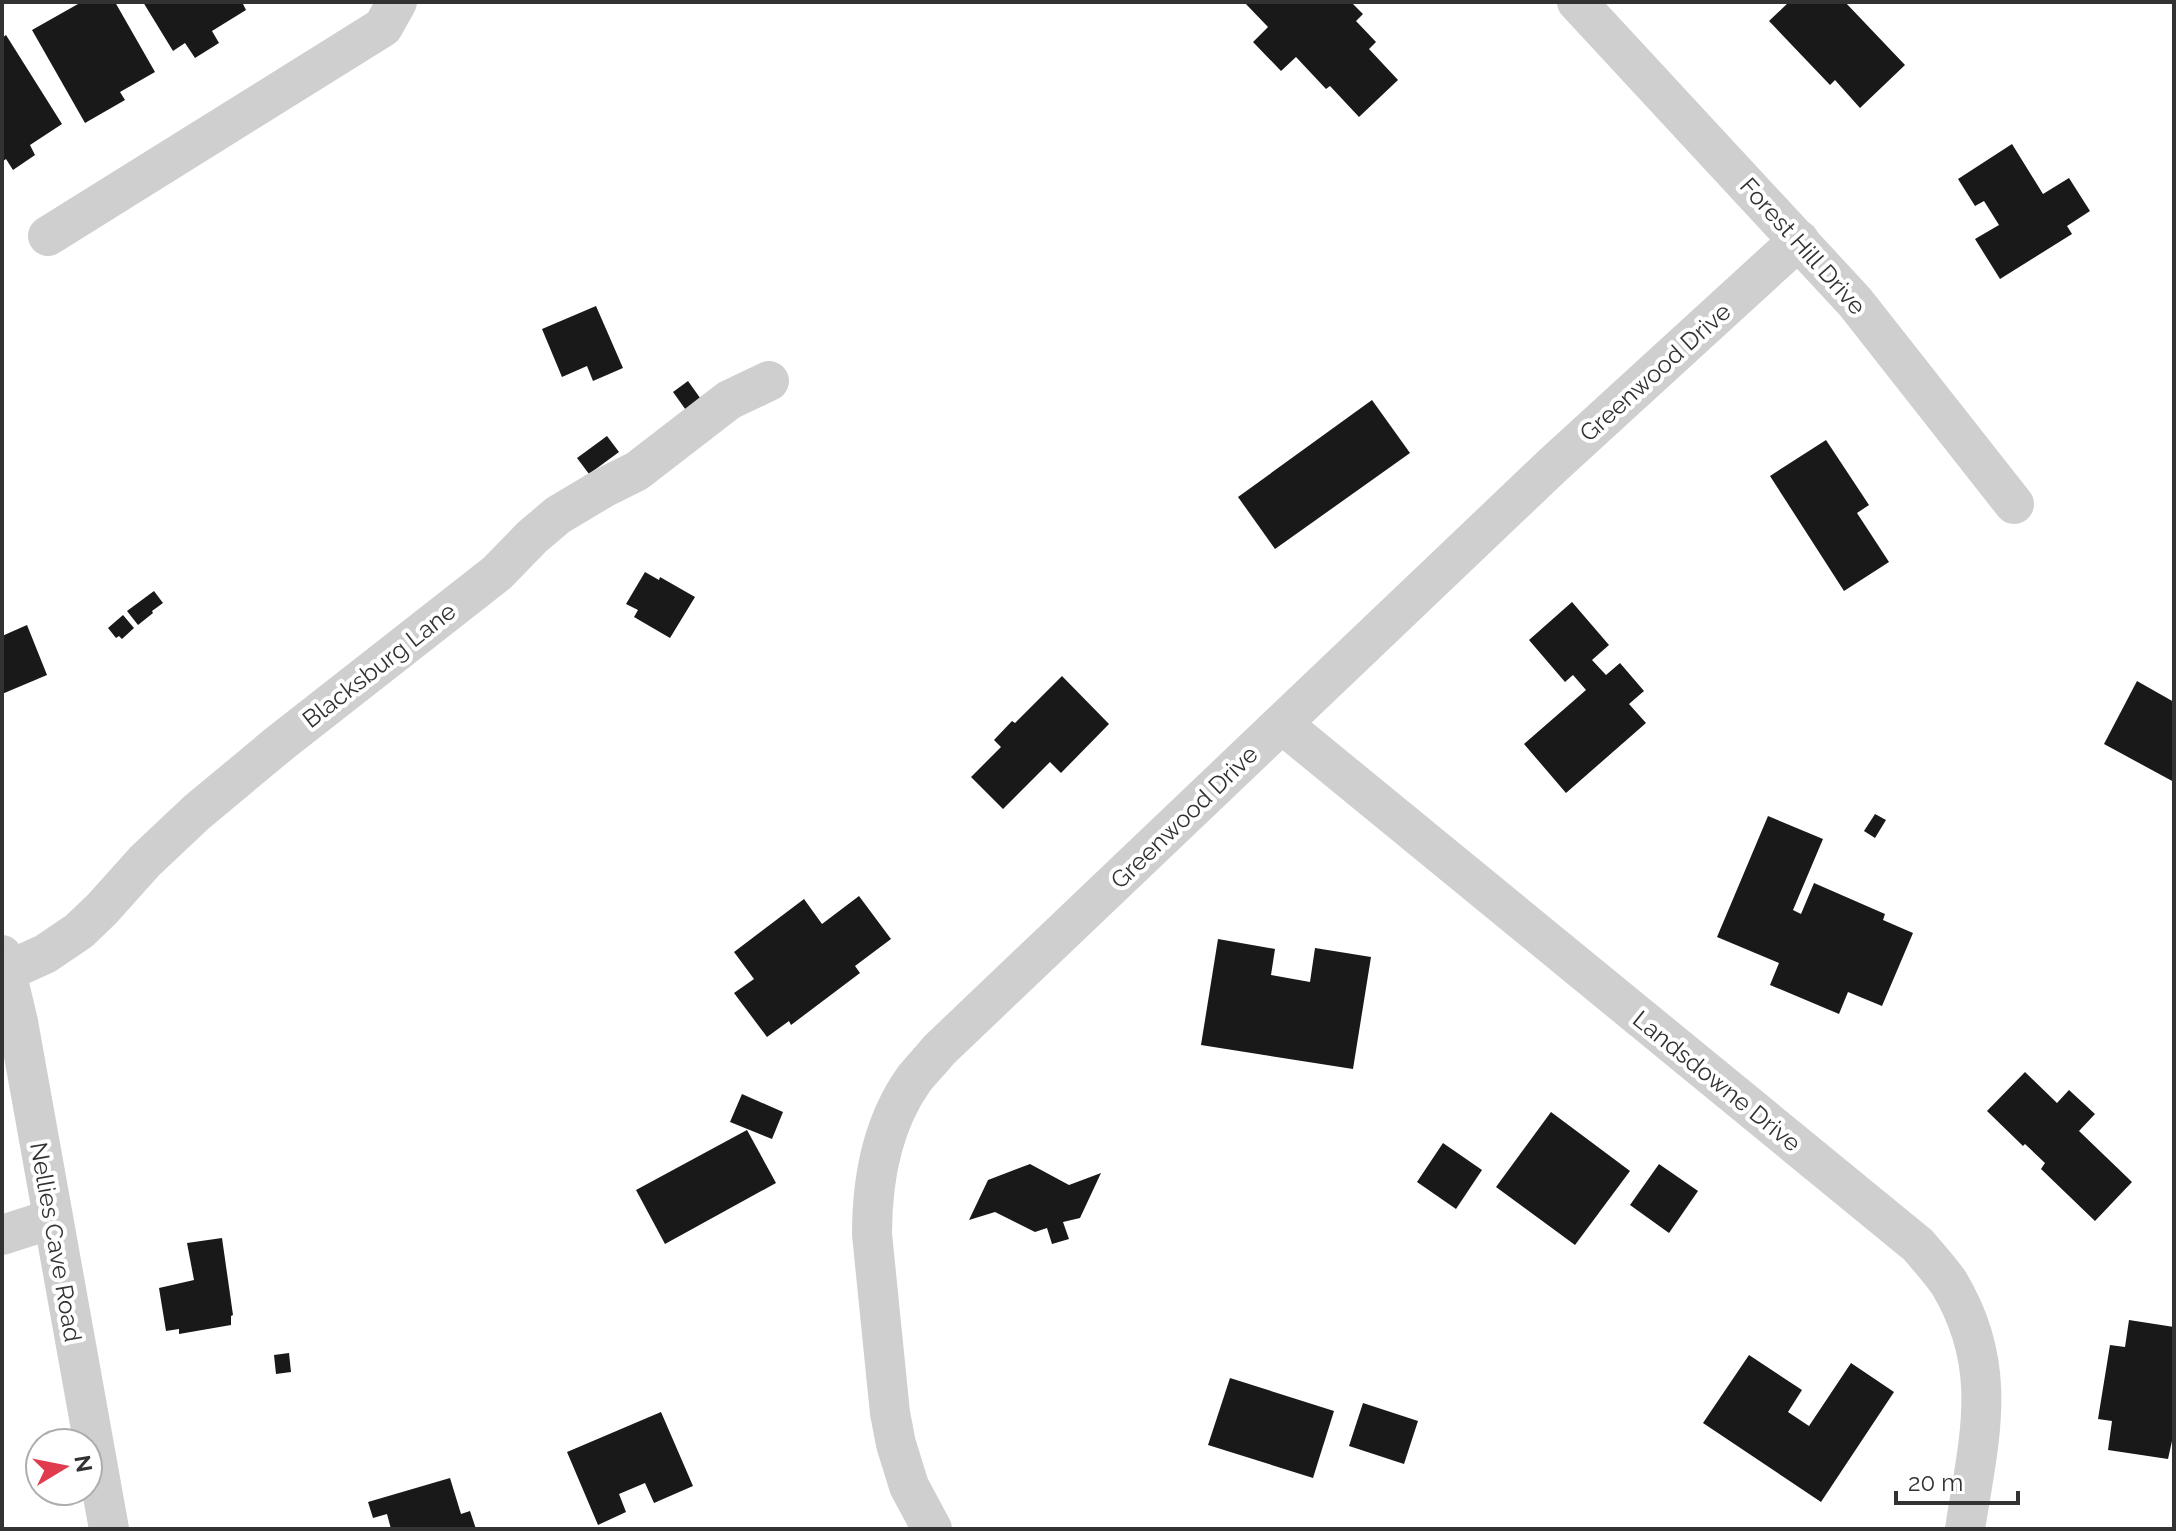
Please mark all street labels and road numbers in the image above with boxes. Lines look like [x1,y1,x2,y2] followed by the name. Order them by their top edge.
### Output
[1734,172,1872,320] street label: Forest Hill Drive
[1574,297,1736,447] street label: Greenwood Drive
[297,596,461,734] street label: Blacksburg Lane
[1104,740,1264,894] street label: Greenwood Drive
[1627,1004,1807,1158] street label: Landsdowne Drive
[24,1140,88,1344] street label: Nellies Cave Road

